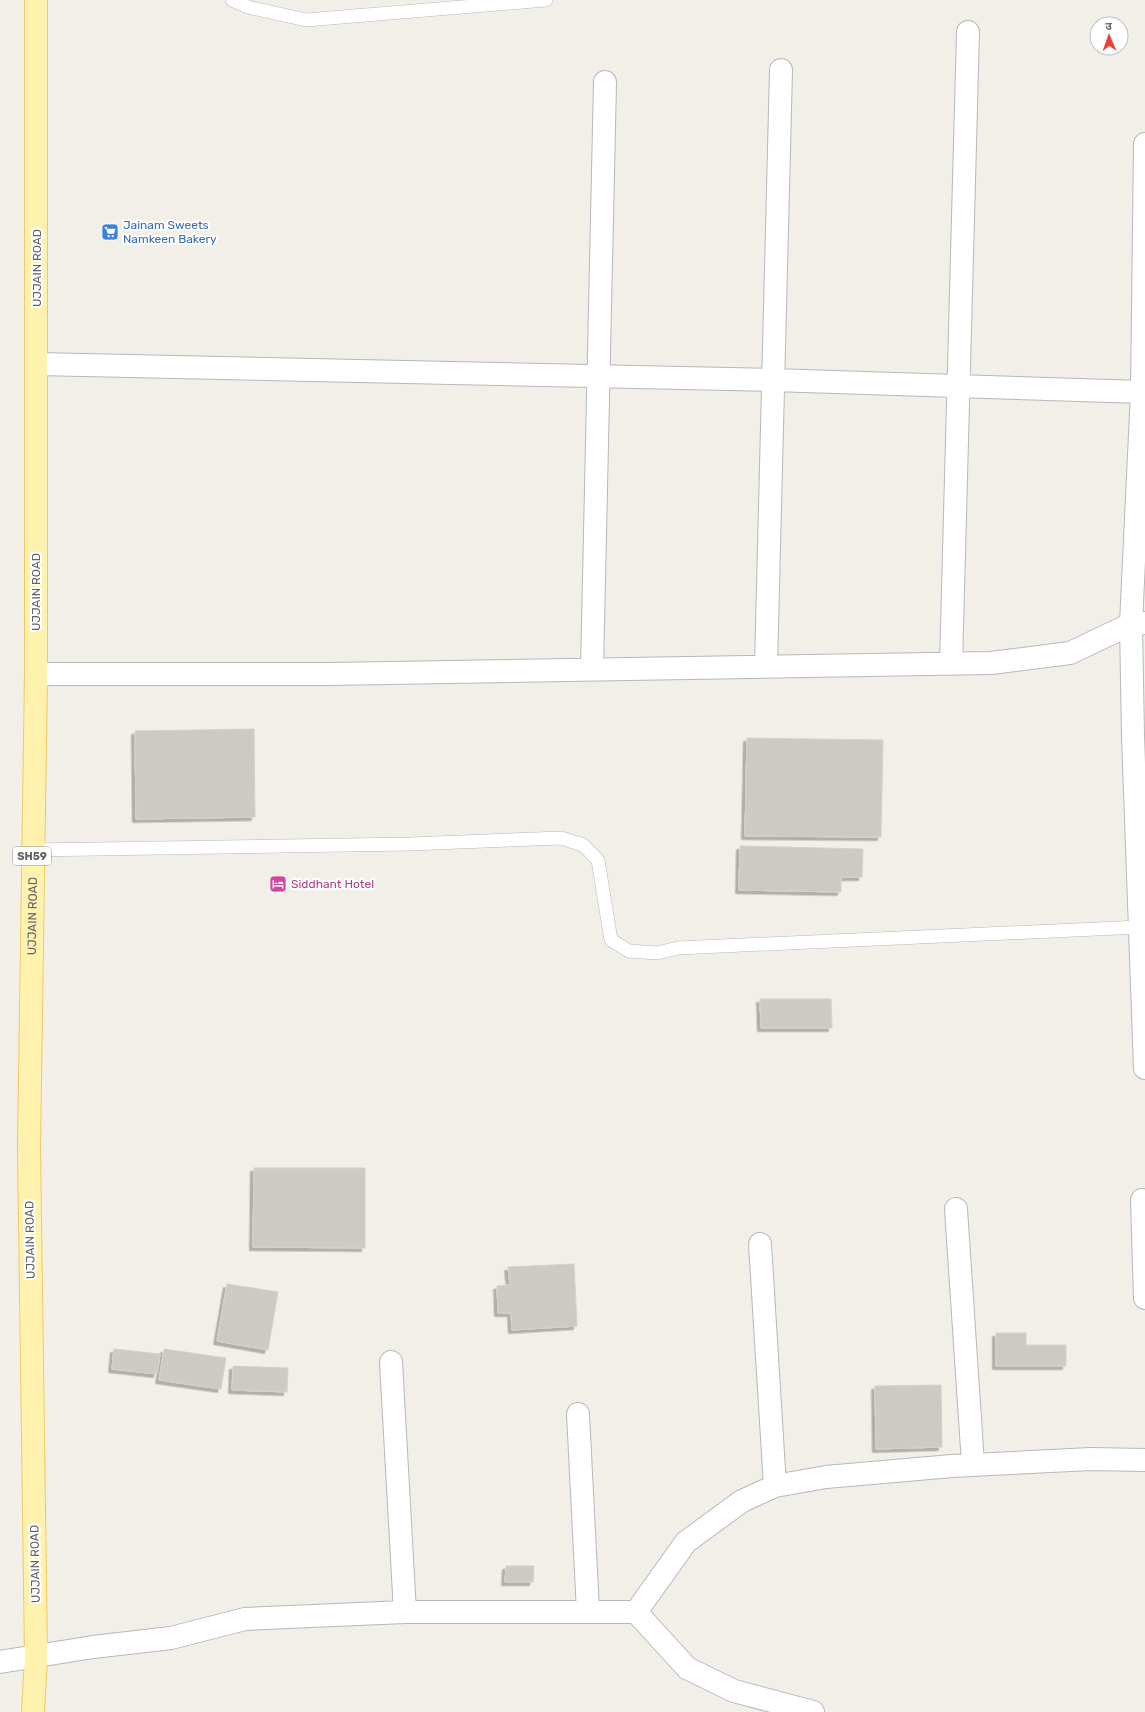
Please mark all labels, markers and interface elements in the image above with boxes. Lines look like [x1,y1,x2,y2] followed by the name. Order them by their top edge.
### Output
[1089,16,1129,56] north arrow
[1105,20,1113,33] text: उ
[123,218,217,246] place label: Jainam Sweets Namkeen Bakery
[100,222,120,242] supermarket icon: Jainam Sweets Namkeen Bakery
[30,229,44,307] street label: UJJAIN ROAD
[29,553,43,631] street label: UJJAIN ROAD
[13,847,51,865] road number: SH59
[268,874,288,894] hotel icon: Siddhant Hotel
[25,877,40,955] street label: UJJAIN ROAD
[291,877,374,891] place label: Siddhant Hotel
[22,1201,38,1279] street label: UJJAIN ROAD
[27,1525,43,1603] street label: UJJAIN ROAD

